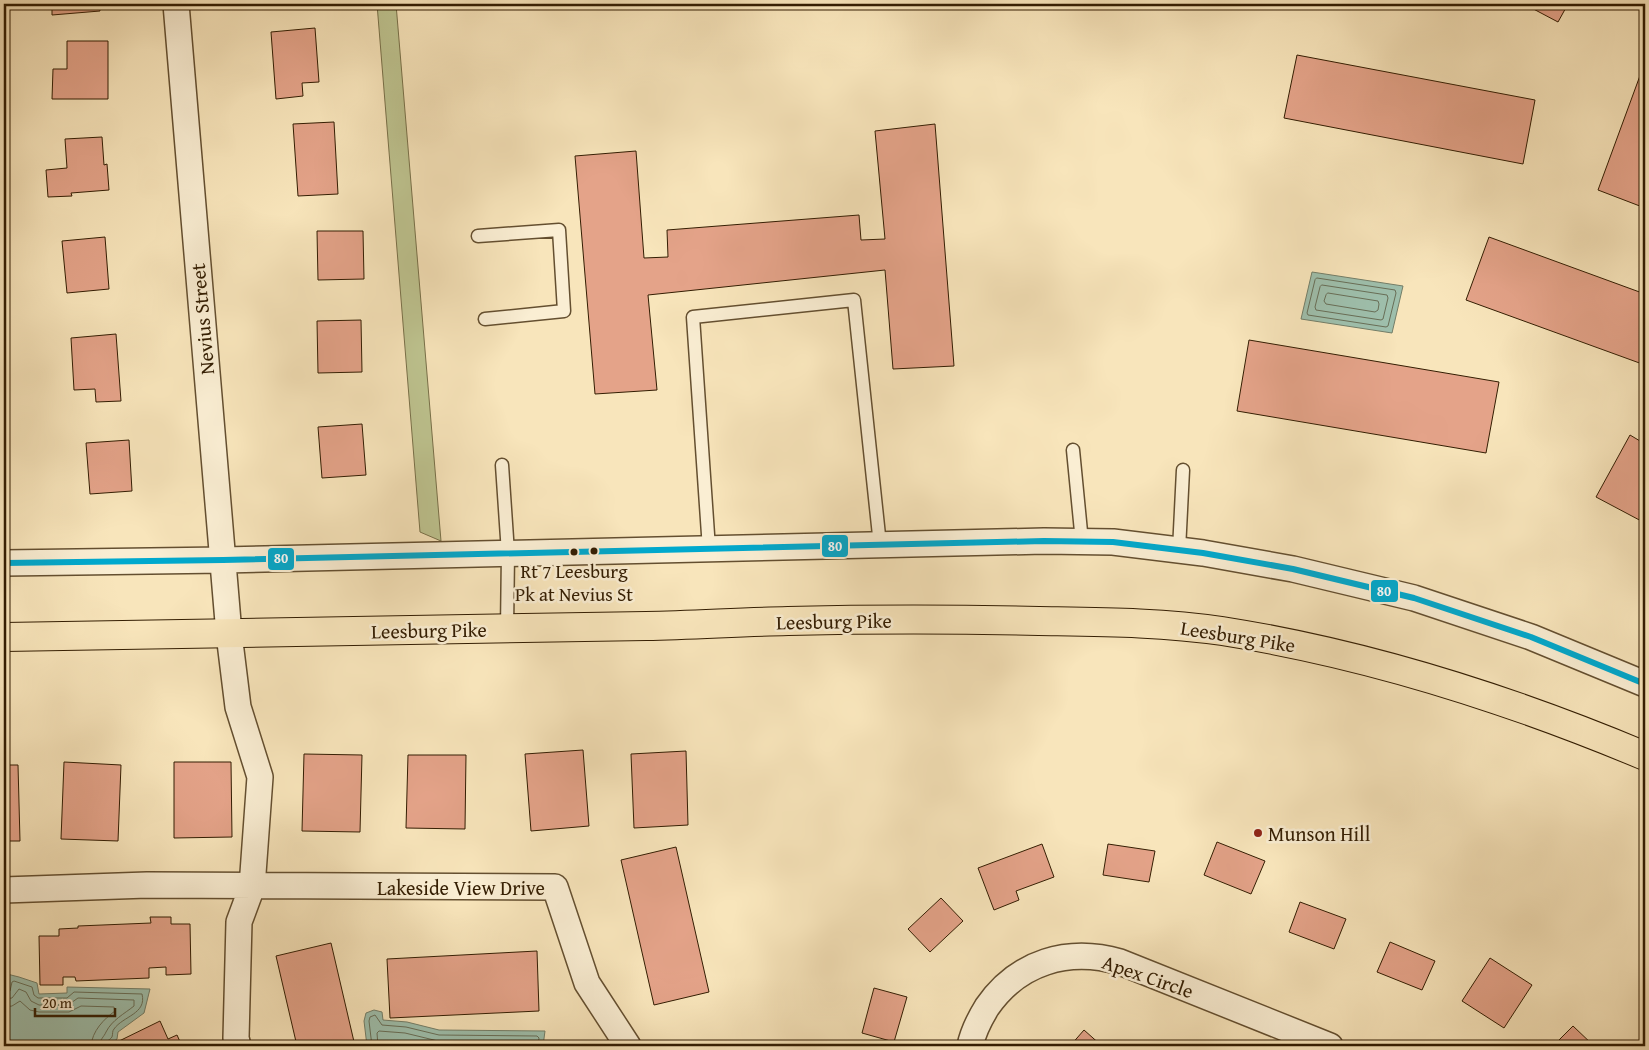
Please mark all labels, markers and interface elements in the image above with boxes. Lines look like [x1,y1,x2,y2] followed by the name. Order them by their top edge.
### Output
[183,262,221,376] street label: Nevius Street
[821,534,849,558] line badge: 80
[828,536,842,556] text: 80
[589,546,599,556] unlabelled marker
[267,547,295,571] line badge: 80
[569,547,579,557] marker: Rt 7 Leesburg Pk at Nevius St
[274,548,288,568] text: 80
[515,557,633,608] place label: Rt 7 Leesburg Pk at Nevius St
[1370,579,1399,603] line badge: 80
[1377,581,1391,601] text: 80
[776,605,892,637] street label: Leesburg Pike
[1179,613,1297,659] street label: Leesburg Pike
[371,614,487,646] street label: Leesburg Pike
[1268,819,1371,848] place label: Munson Hill
[1252,827,1264,839] marker: Munson Hill
[377,873,545,902] street label: Lakeside View Drive
[1099,947,1197,1005] street label: Apex Circle
[35,985,115,1017] scale bar
[42,992,73,1013] text: 20 m

